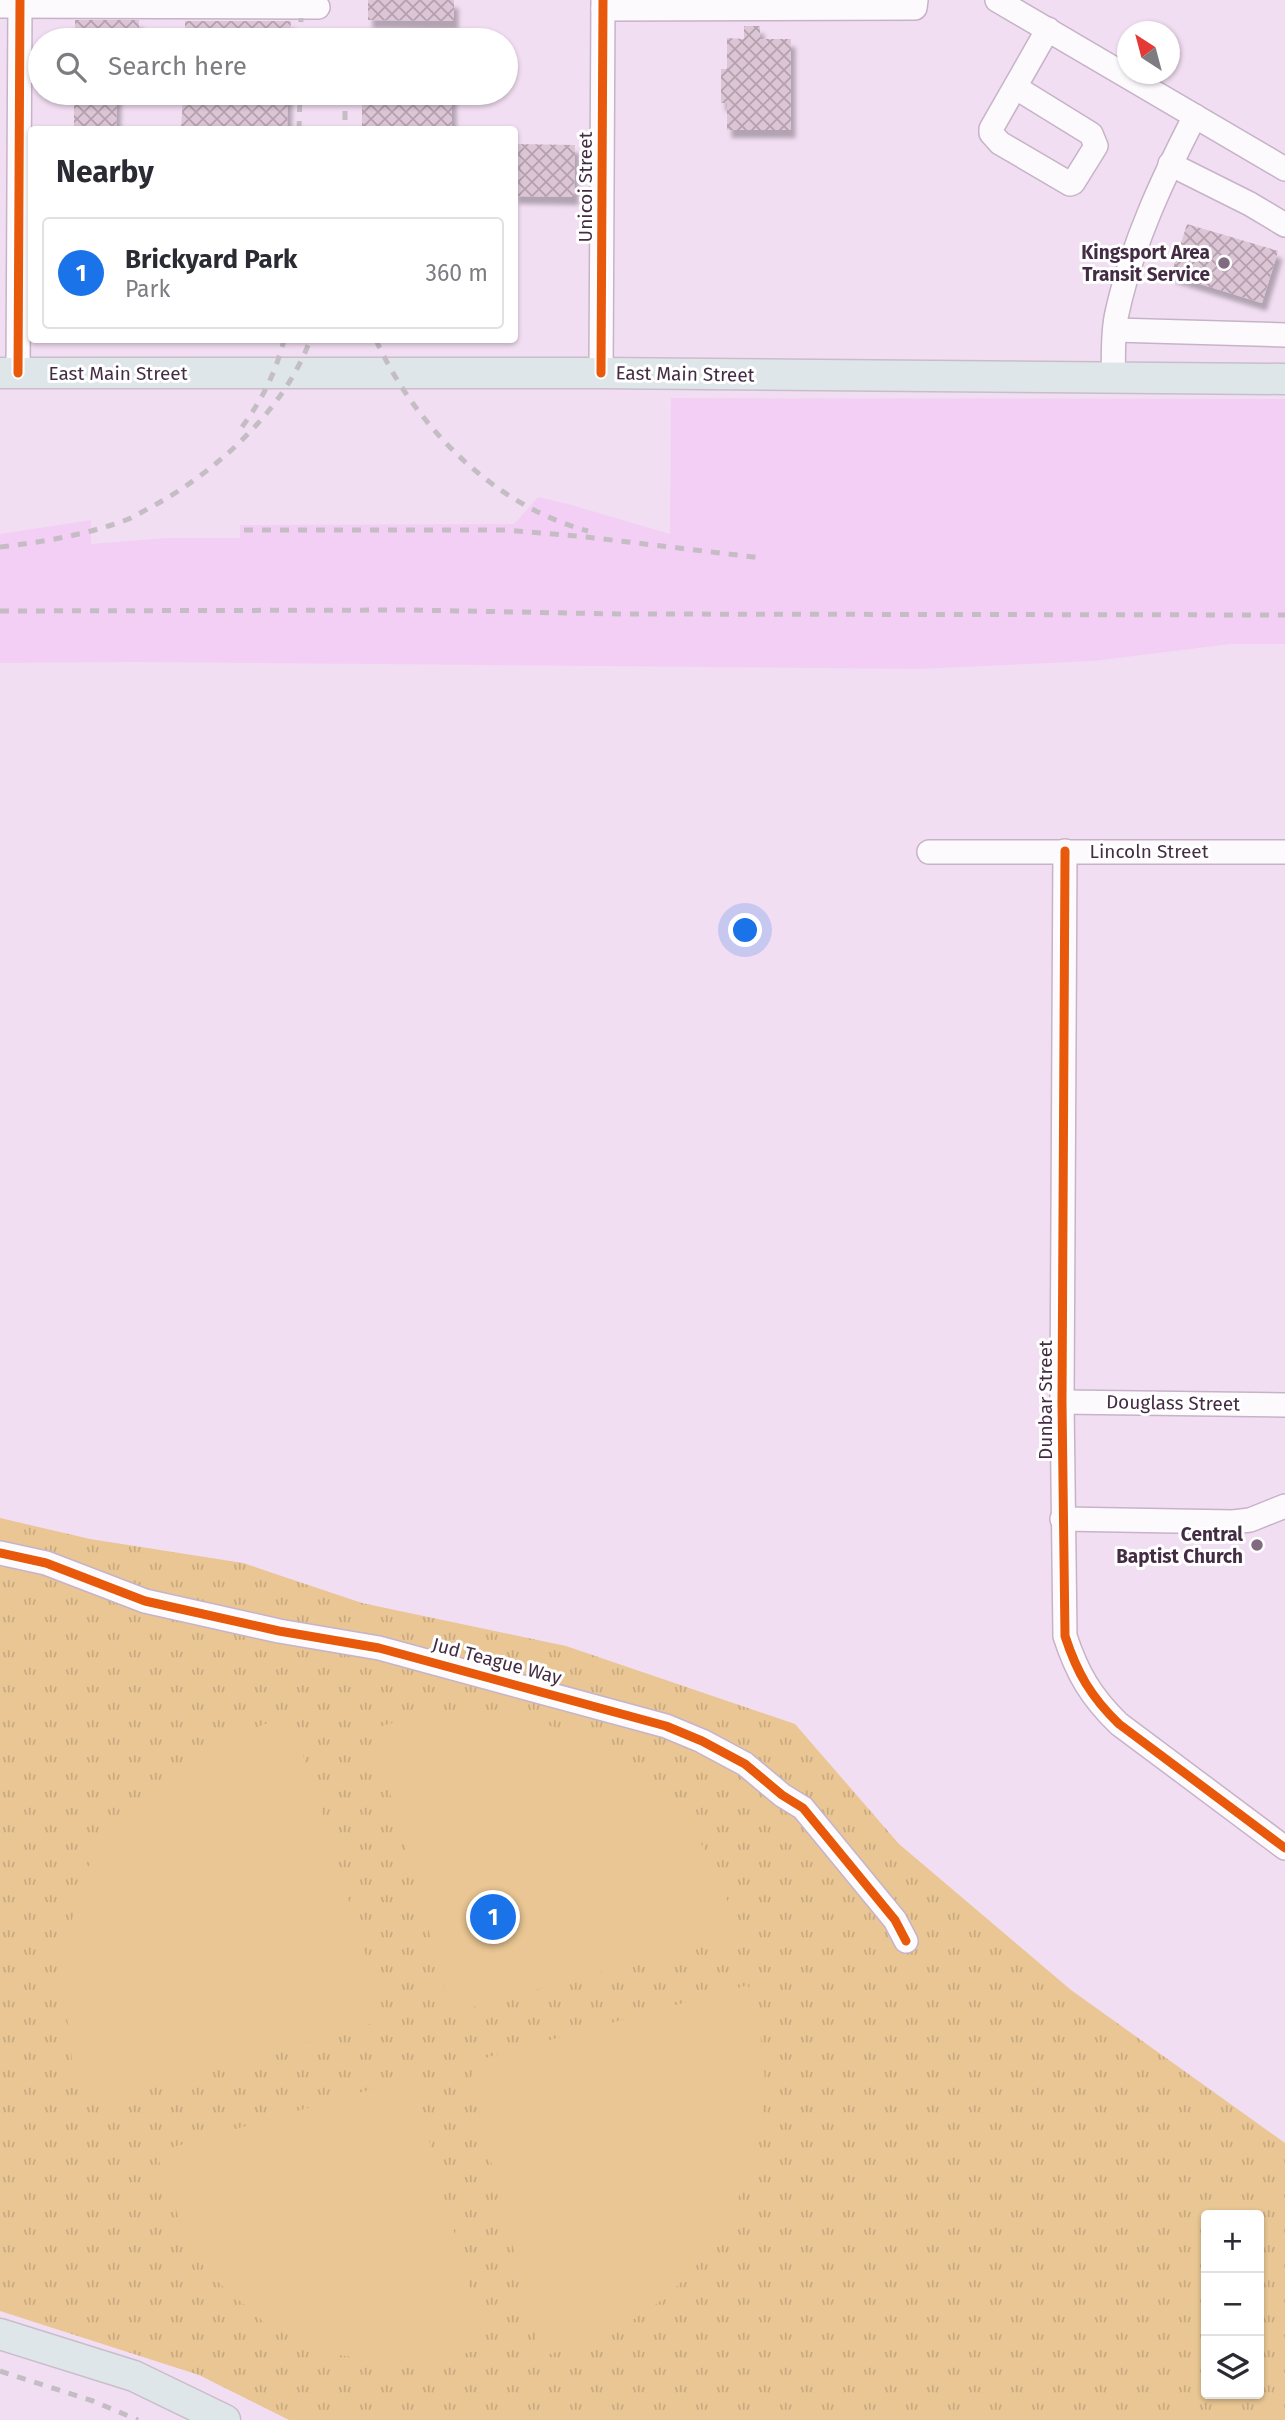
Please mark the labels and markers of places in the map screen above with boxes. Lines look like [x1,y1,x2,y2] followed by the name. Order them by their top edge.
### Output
[1081,241,1210,286] place label: Kingsport Area Transit Service
[1216,255,1232,271] marker: Kingsport Area Transit Service
[1116,1523,1243,1568] place label: Central Baptist Church
[1249,1537,1265,1553] marker: Central Baptist Church
[470,1891,516,1943] pin: 1

